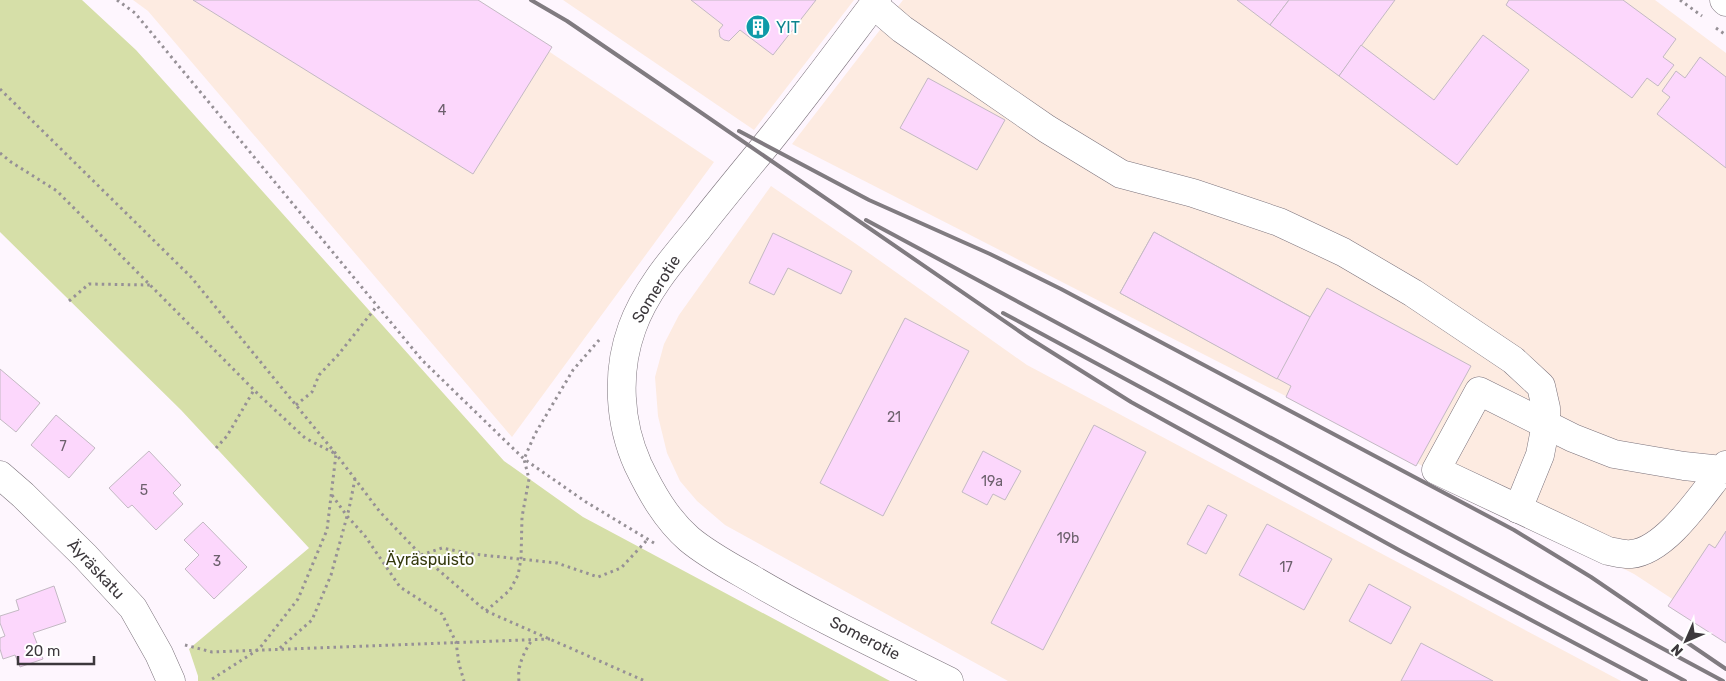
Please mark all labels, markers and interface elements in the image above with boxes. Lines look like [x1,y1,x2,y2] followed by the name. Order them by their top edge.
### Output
[745,14,771,40] building icon: YIT
[776,18,800,37] place label: YIT
[438,102,447,119] house number: 4
[628,252,684,326] street label: Somerotie
[887,409,901,426] house number: 21
[59,438,67,455] house number: 7
[981,473,1003,490] house number: 19a
[140,482,148,499] house number: 5
[1057,530,1079,547] house number: 19b
[64,535,128,603] street label: Äyräskatu
[386,550,474,569] park label: Äyräspuisto
[213,553,221,570] house number: 3
[1279,559,1293,576] house number: 17
[827,612,903,664] street label: Somerotie
[1661,616,1711,666] north arrow
[18,634,94,666] scale bar
[1668,640,1687,659] text: N
[25,642,60,660] text: 20 m

